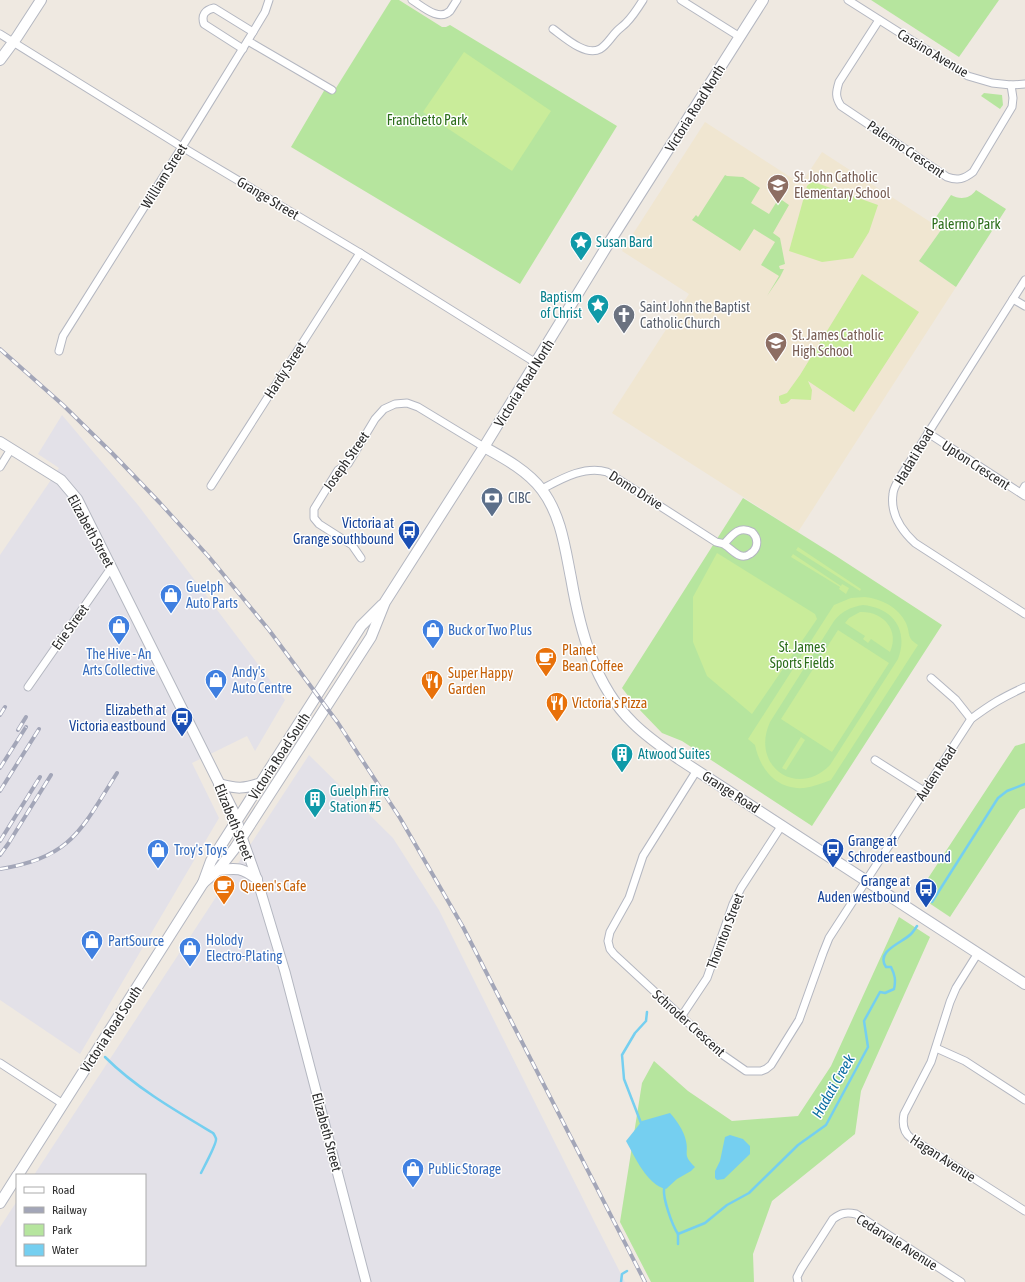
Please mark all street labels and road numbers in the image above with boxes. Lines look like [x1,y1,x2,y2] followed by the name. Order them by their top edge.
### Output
[895,26,971,80] street label: Cassino Avenue
[662,61,728,155] street label: Victoria Road North
[864,117,948,181] street label: Palermo Crescent
[138,141,190,211] street label: William Street
[234,173,302,223] street label: Grange Street
[491,336,557,430] street label: Victoria Road North
[261,339,309,401] street label: Hardy Street
[891,425,937,487] street label: Hadati Road
[320,428,372,494] street label: Joseph Street
[939,437,1013,493] street label: Upton Crescent
[606,467,666,513] street label: Domo Drive
[64,492,118,570] street label: Elizabeth Street
[48,601,92,653] street label: Erie Street
[245,710,313,802] street label: Victoria Road South
[912,743,960,803] street label: Auden Road
[699,768,763,816] street label: Grange Road
[211,781,257,863] street label: Elizabeth Street
[703,891,747,971] street label: Thornton Street
[77,983,145,1075] street label: Victoria Road South
[650,986,728,1060] street label: Schroder Crescent
[309,1091,345,1173] street label: Elizabeth Street
[907,1131,979,1185] street label: Hagan Avenue
[853,1211,941,1273] street label: Cedarvale Avenue

